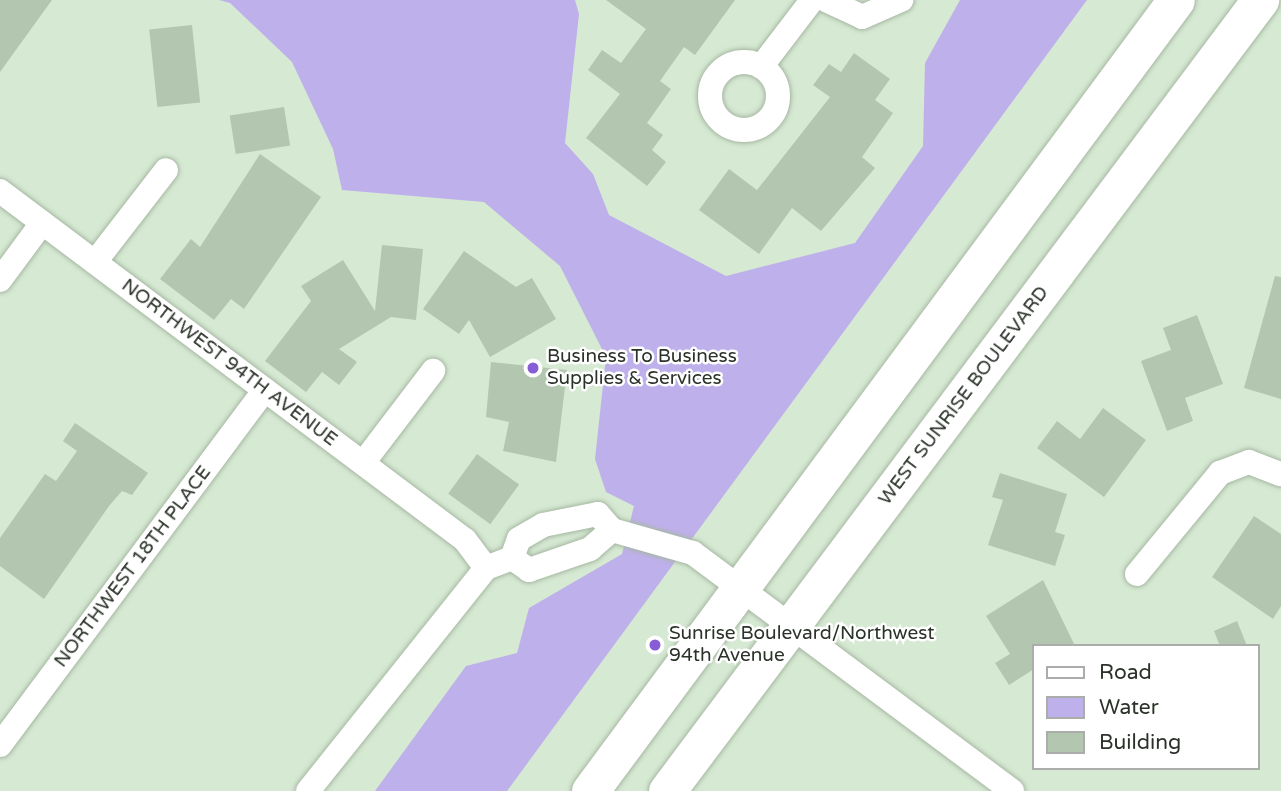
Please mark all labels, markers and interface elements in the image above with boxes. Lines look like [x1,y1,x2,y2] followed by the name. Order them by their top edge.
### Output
[117,274,341,452] street label: NORTHWEST 94TH AVENUE
[874,282,1054,510] street label: WEST SUNRISE BOULEVARD
[547,346,737,390] place label: Business To Business Supplies & Services
[525,360,541,376] marker: Business To Business Supplies & Services
[50,462,216,672] street label: NORTHWEST 18TH PLACE
[669,623,935,667] place label: Sunrise Boulevard/Northwest 94th Avenue
[647,637,663,653] marker: Sunrise Boulevard/Northwest 94th Avenue
[1032,644,1260,770] legend
[1099,660,1152,685] text: Road
[1099,695,1159,720] text: Water
[1099,730,1181,755] text: Building

